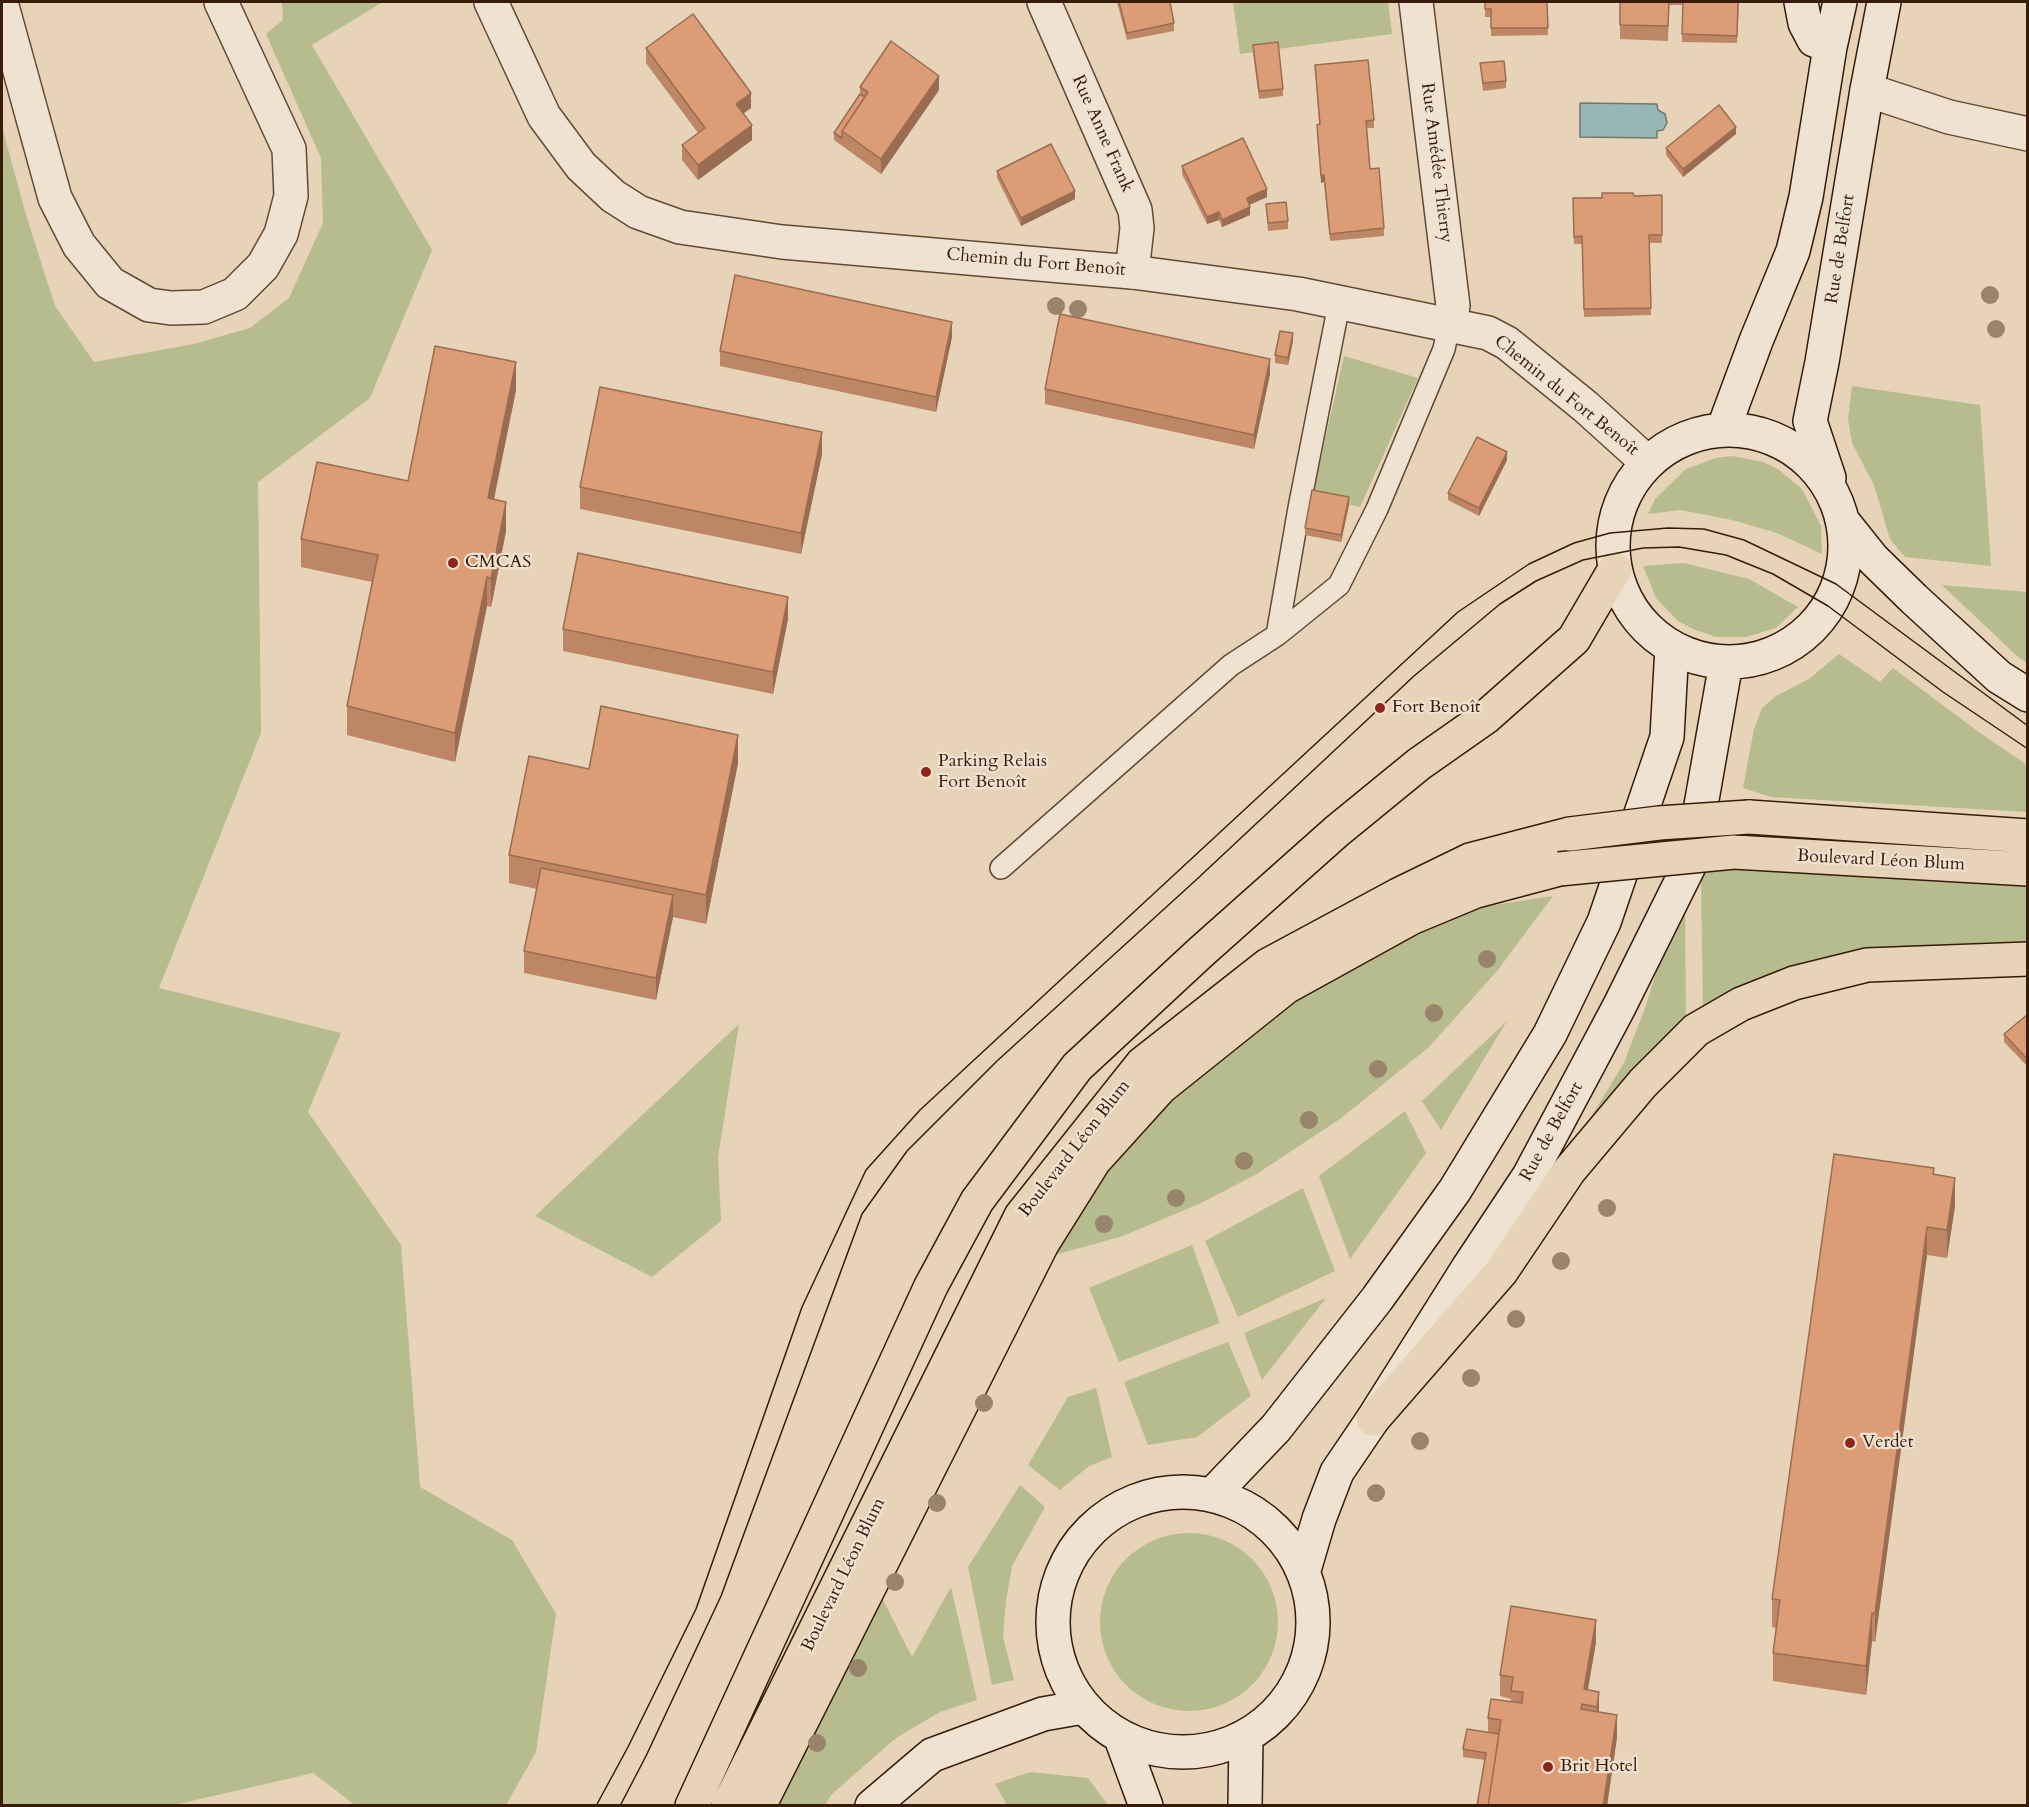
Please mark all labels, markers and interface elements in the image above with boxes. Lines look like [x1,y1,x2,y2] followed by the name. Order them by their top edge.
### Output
[1066,72,1138,196] street label: Rue Anne Frank
[1415,82,1457,244] street label: Rue Amédée Thierry
[1822,193,1860,305] street label: Rue de Belfort
[945,244,1127,282] street label: Chemin du Fort Benoît
[1489,331,1643,461] street label: Chemin du Fort Benoît
[465,552,531,574] place label: CMCAS
[446,556,460,570] marker: CMCAS
[1392,697,1480,719] place label: Fort Benoît
[1373,701,1387,715] marker: Fort Benoît
[938,751,1047,794] place label: Parking Relais Fort Benoît
[919,765,933,779] marker: Parking Relais Fort Benoît
[1796,846,1966,876] street label: Boulevard Léon Blum
[1015,1076,1135,1222] street label: Boulevard Léon Blum
[1516,1078,1588,1186] street label: Rue de Belfort
[1862,1432,1913,1454] place label: Verdet
[1843,1436,1857,1450] marker: Verdet
[797,1495,891,1655] street label: Boulevard Léon Blum
[1560,1756,1638,1778] place label: Brit Hotel
[1541,1760,1555,1774] marker: Brit Hotel

